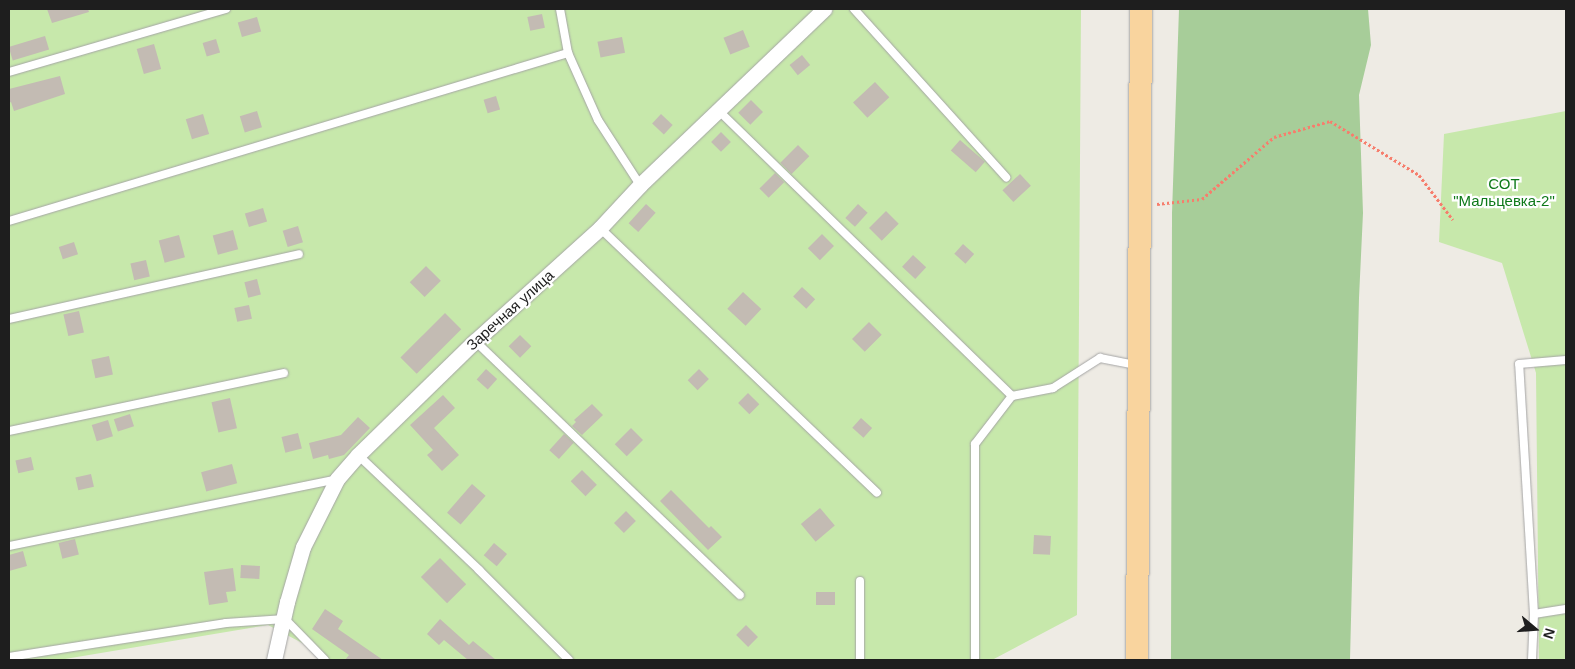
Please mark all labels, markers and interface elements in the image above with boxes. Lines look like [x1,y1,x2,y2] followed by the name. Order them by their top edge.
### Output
[1453,174,1555,209] park label: СОТ "Мальцевка-2"
[463,266,557,354] street label: Заречная улица
[1510,604,1560,654] north arrow
[1540,626,1558,641] text: N

